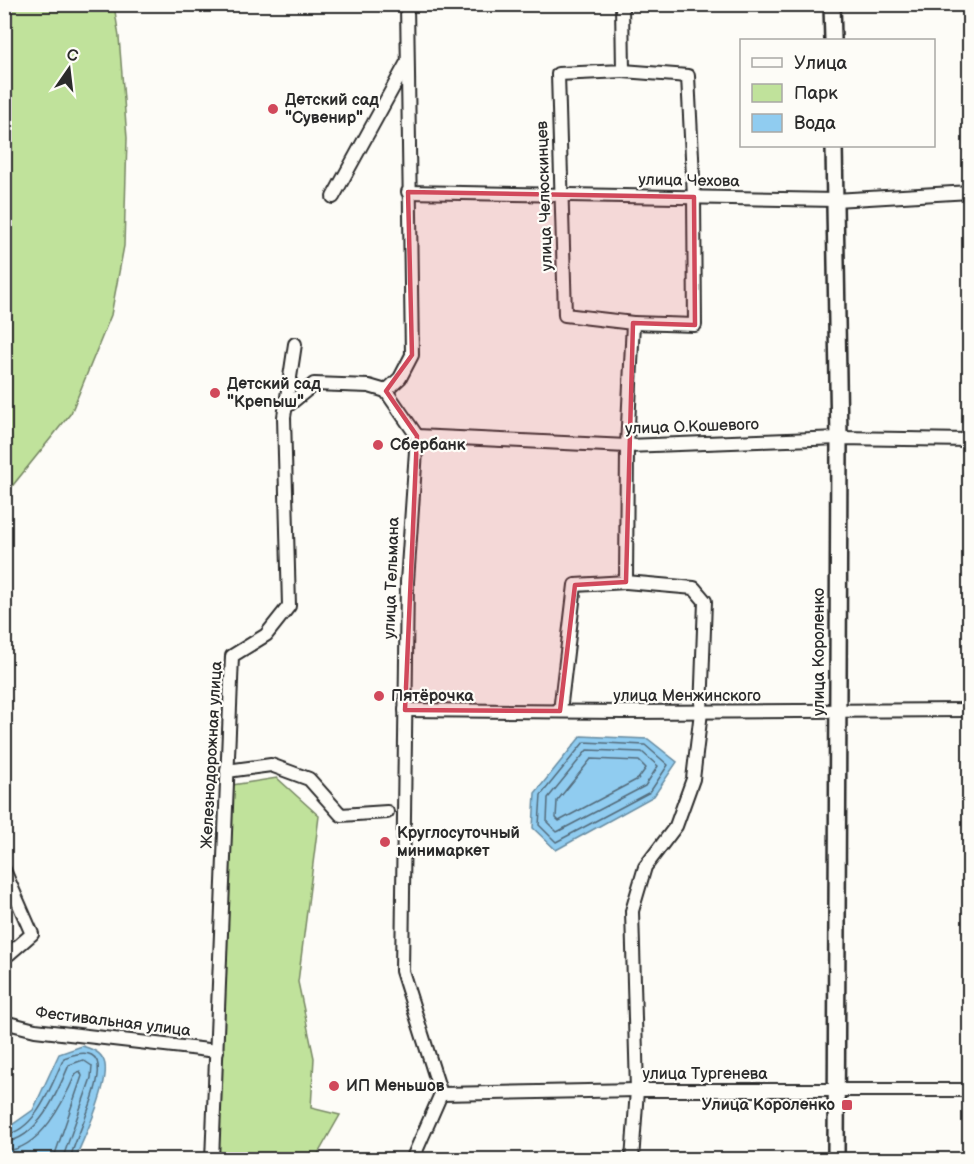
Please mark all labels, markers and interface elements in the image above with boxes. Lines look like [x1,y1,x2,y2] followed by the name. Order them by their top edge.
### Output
[39,39,99,99] north arrow
[740,39,935,147] legend
[65,45,80,66] text: С
[794,53,848,74] text: Улица
[794,83,838,104] text: Парк
[285,91,379,128] place label: Детский сад "Сувенир"
[266,102,280,116] marker: Детский сад "Сувенир"
[794,113,836,134] text: Вода
[533,120,557,271] street label: улица Челюскинцев
[638,171,740,191] street label: улица Чехова
[227,375,321,412] place label: Детский сад "Крепыш"
[208,386,222,400] marker: Детский сад "Крепыш"
[625,415,759,439] street label: улица О.Кошевого
[390,436,466,455] place label: Сбербанк
[371,438,385,452] marker: Сбербанк
[380,516,404,639] street label: улица Тельмана
[810,588,829,716] street label: улица Короленко
[198,660,226,849] street label: Железнодорожная улица
[391,687,474,706] place label: Пятёрочка
[613,687,761,706] street label: улица Менжинского
[372,689,386,703] marker: Пятёрочка
[397,824,520,861] place label: Круглосуточный минимаркет
[378,835,392,849] marker: Круглосуточный минимаркет
[34,1003,192,1041] street label: Фестивальная улица
[642,1065,768,1084] street label: улица Тургенева
[346,1077,445,1096] place label: ИП Меньшов
[327,1079,341,1093] marker: ИП Меньшов
[702,1096,835,1115] place label: Улица Короленко
[840,1098,854,1112] marker: Улица Короленко

